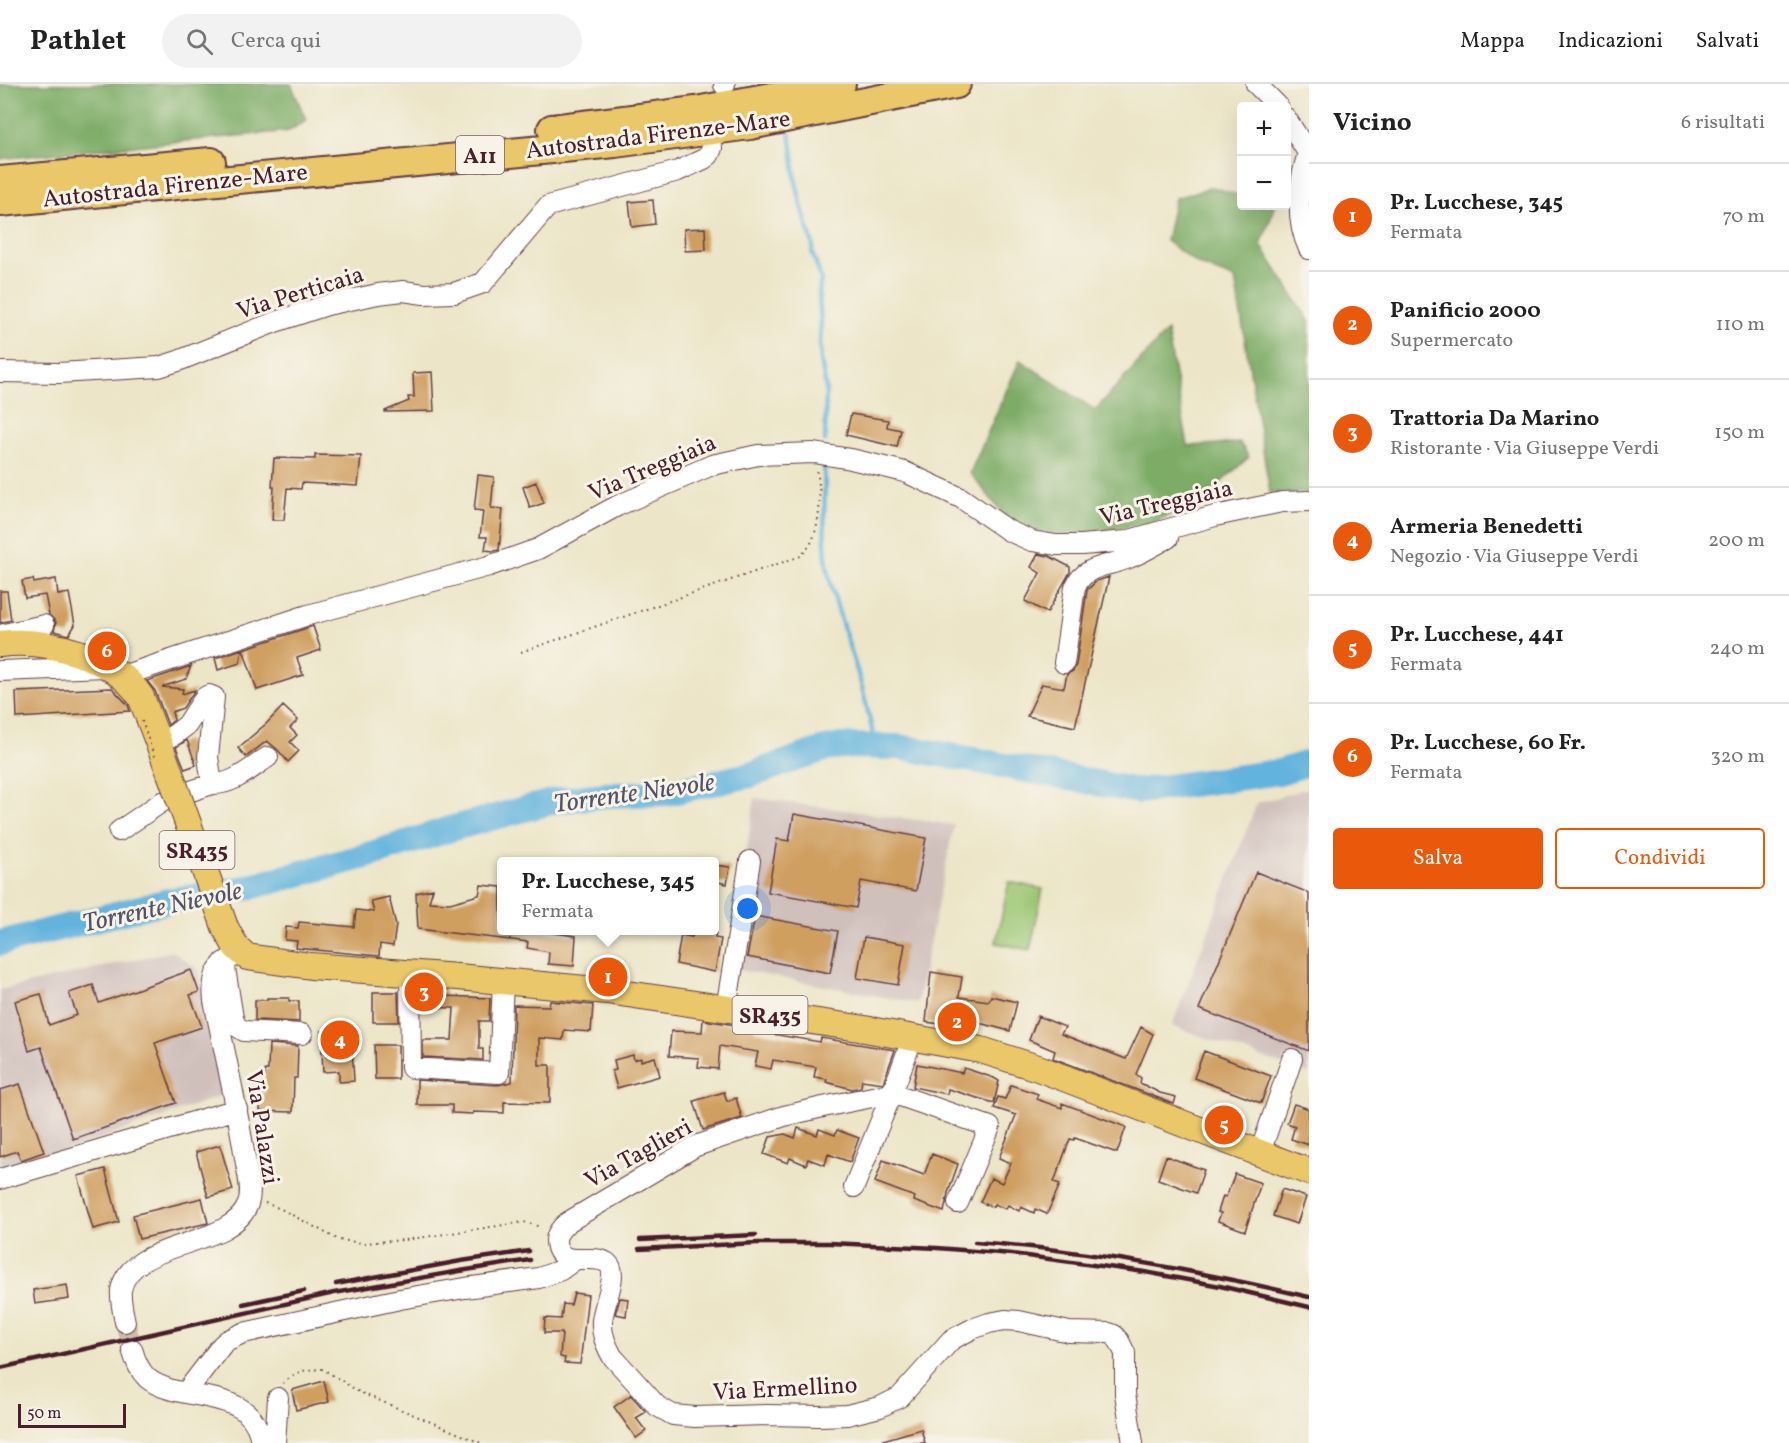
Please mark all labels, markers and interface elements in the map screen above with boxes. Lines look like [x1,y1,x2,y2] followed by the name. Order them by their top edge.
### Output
[162,14,582,68] search box
[30,22,126,61] text: Pathlet
[183,25,216,58] icon: search
[231,26,321,57] text: Cerca qui
[1460,27,1525,56] text: Mappa
[1558,27,1663,56] text: Indicazioni
[1696,27,1759,56] text: Salvati
[1237,102,1291,210] map controls
[1237,102,1291,156] button: +
[524,103,792,169] street label: Autostrada Firenze-Mare
[1333,105,1412,141] text: Vicino
[1681,109,1765,137] text: 6 risultati
[456,136,504,174] road number: A11
[41,156,309,218] street label: Autostrada Firenze-Mare
[1237,156,1291,210] button: −
[1390,188,1563,219] text: Pr. Lucchese, 345
[1348,203,1357,231] text: 1
[1722,203,1765,231] text: 70 m
[1390,219,1462,247] text: Fermata
[233,258,368,329] street label: Via Perticaia
[1390,296,1541,327] text: Panificio 2000
[1347,311,1358,339] text: 2
[1716,311,1765,339] text: 110 m
[1390,327,1513,355] text: Supermercato
[1390,404,1599,435] text: Trattoria Da Marino
[1347,419,1358,447] text: 3
[1714,419,1765,447] text: 150 m
[584,427,722,511] street label: Via Treggiaia
[1390,435,1659,463] text: Ristorante · Via Giuseppe Verdi
[1096,472,1236,536] street label: Via Treggiaia
[1390,512,1583,543] text: Armeria Benedetti
[1346,527,1359,555] text: 4
[1708,527,1765,555] text: 200 m
[1390,543,1639,571] text: Negozio · Via Giuseppe Verdi
[1390,620,1564,651] text: Pr. Lucchese, 441
[88,628,126,674] pin: 6
[1348,635,1357,663] text: 5
[1710,635,1765,663] text: 240 m
[1390,651,1462,679] text: Fermata
[1390,728,1586,759] text: Pr. Lucchese, 60 Fr.
[1347,743,1358,771] text: 6
[1710,743,1765,771] text: 320 m
[1390,759,1462,787] text: Fermata
[552,765,718,823] water label: Torrente Nievole
[1333,828,1543,889] button: Salva
[1555,828,1765,889] button: Condividi
[160,831,234,869] road number: SR435
[497,857,719,935] popup
[521,867,695,898] text: Pr. Lucchese, 345
[79,873,246,942] water label: Torrente Nievole
[733,894,762,923] your location
[521,898,594,926] text: Fermata
[588,954,628,1000] pin: 1
[404,970,444,1014] pin: 3
[732,996,808,1034] road number: SR435
[938,1000,976,1044] pin: 2
[320,1018,360,1062] pin: 4
[235,1068,287,1187] street label: Via Palazzi
[1204,1102,1244,1148] pin: 5
[579,1111,699,1198] street label: Via Taglieri
[712,1369,858,1411] street label: Via Ermellino
[18,1401,126,1428] scale bar
[27,1403,61,1425] text: 50 m

